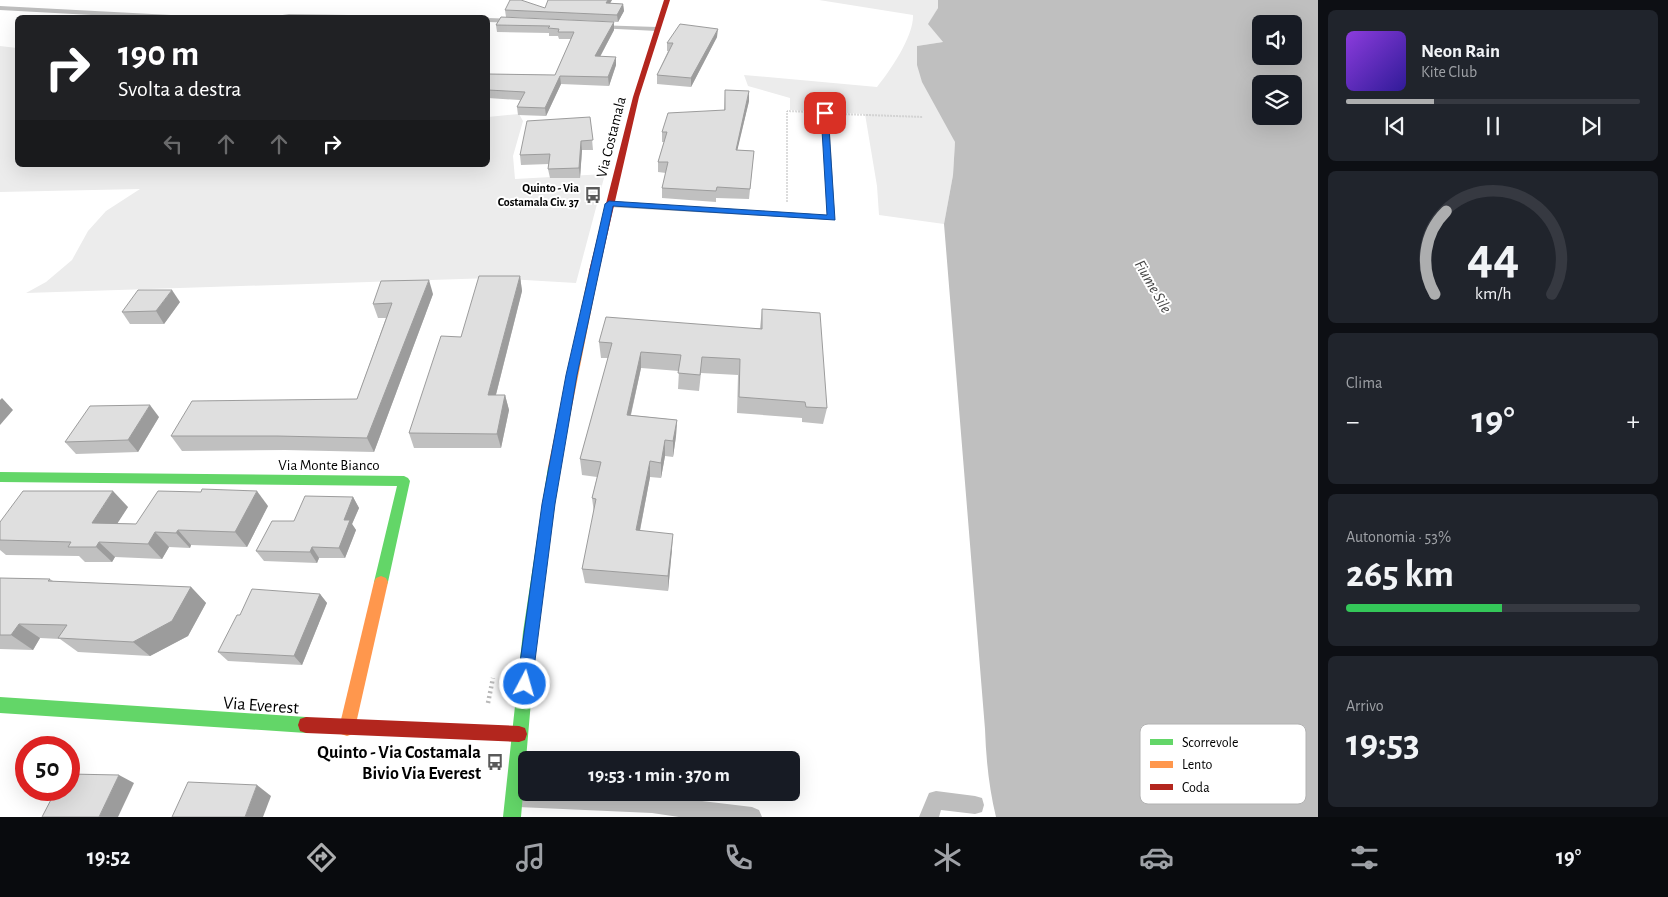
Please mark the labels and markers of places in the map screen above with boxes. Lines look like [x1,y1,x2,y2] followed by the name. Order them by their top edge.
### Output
[804,92,846,134] pin
[498,182,579,208] place label: Quinto - Via Costamala Civ. 37
[583,185,603,205] bus stop icon: Quinto - Via Costamala Civ. 37
[317,744,481,783] place label: Quinto - Via Costamala Bivio Via Everest
[485,752,505,772] bus stop icon: Quinto - Via Costamala Bivio Via Everest

